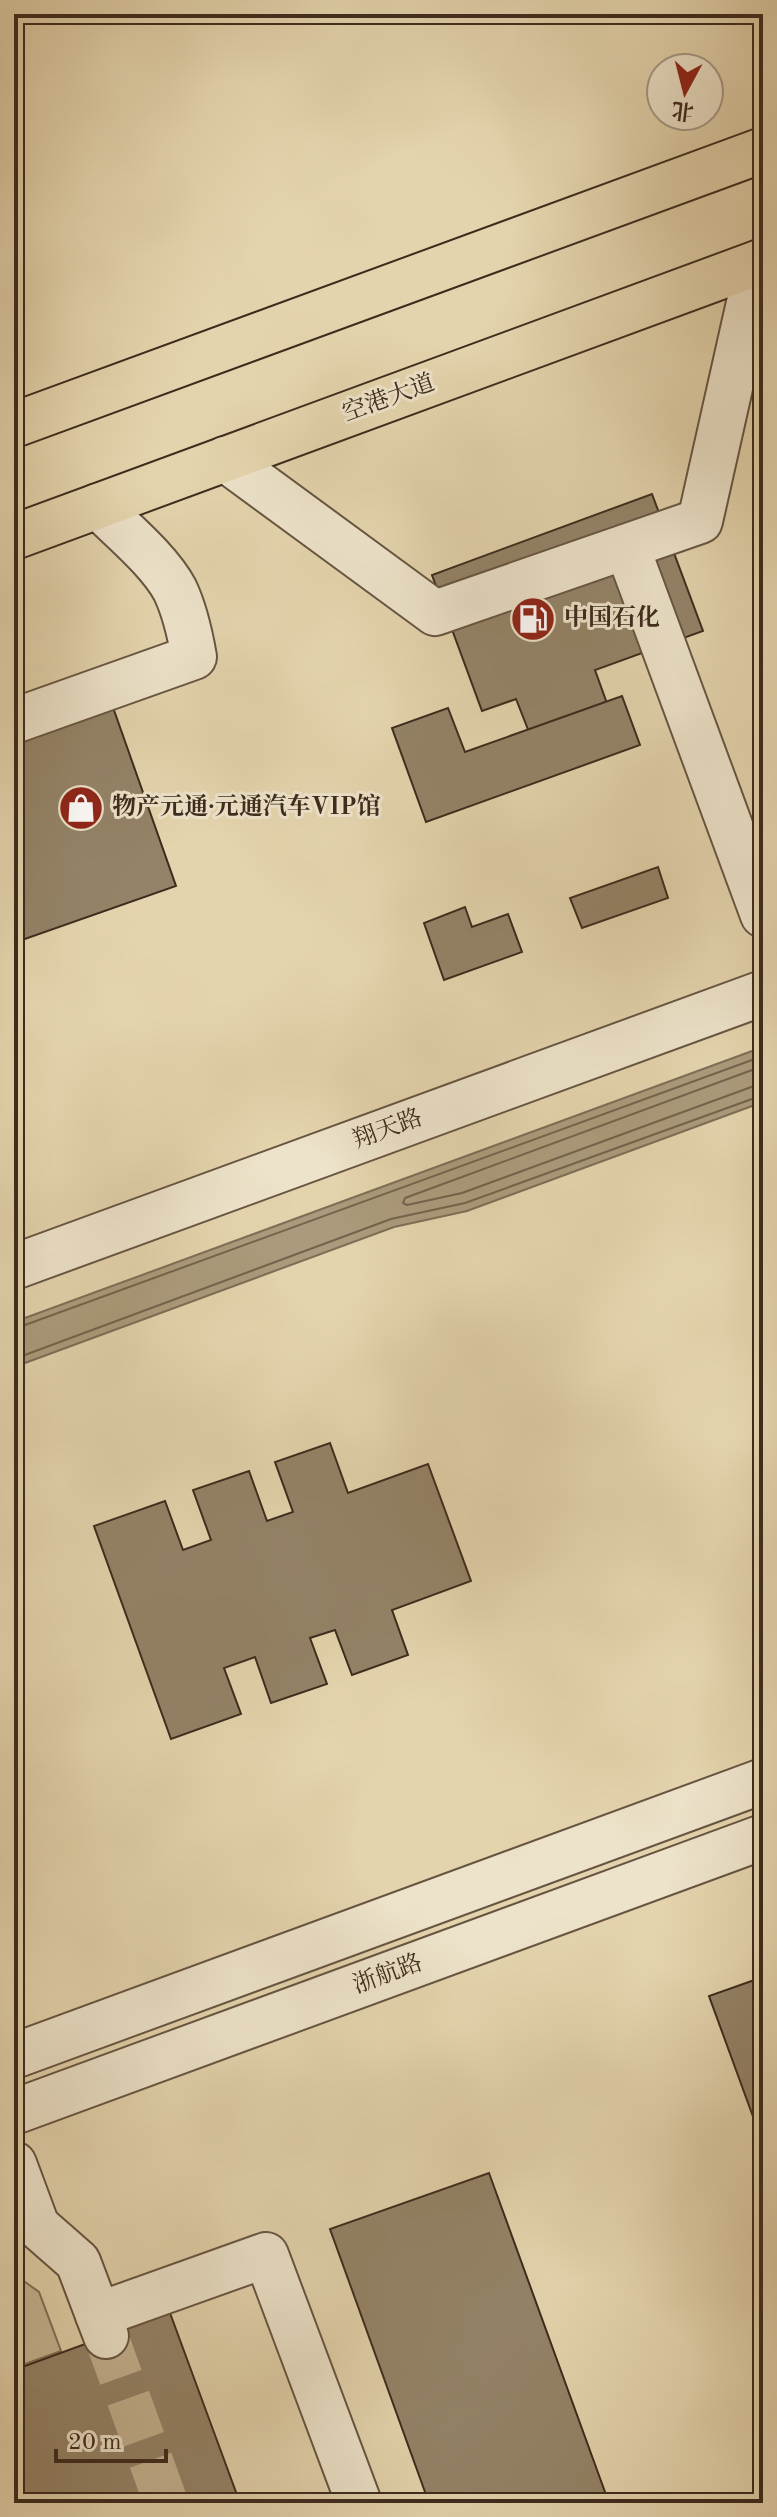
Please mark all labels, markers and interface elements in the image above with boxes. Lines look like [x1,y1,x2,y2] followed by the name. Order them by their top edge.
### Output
[645,52,725,132] north arrow
[670,98,695,123] text: 北
[339,368,438,427] street label: 空港大道
[509,595,557,643] fuel station icon: 中国石化
[564,604,660,631] place label: 中国石化
[57,784,105,832] shop icon: 物产元通·元通汽车VIP馆
[112,793,381,820] place label: 物产元通·元通汽车VIP馆
[349,1104,426,1154] street label: 翔天路
[349,1949,426,1999] street label: 浙航路
[56,2413,166,2463] scale bar
[68,2431,122,2455] text: 20 m

